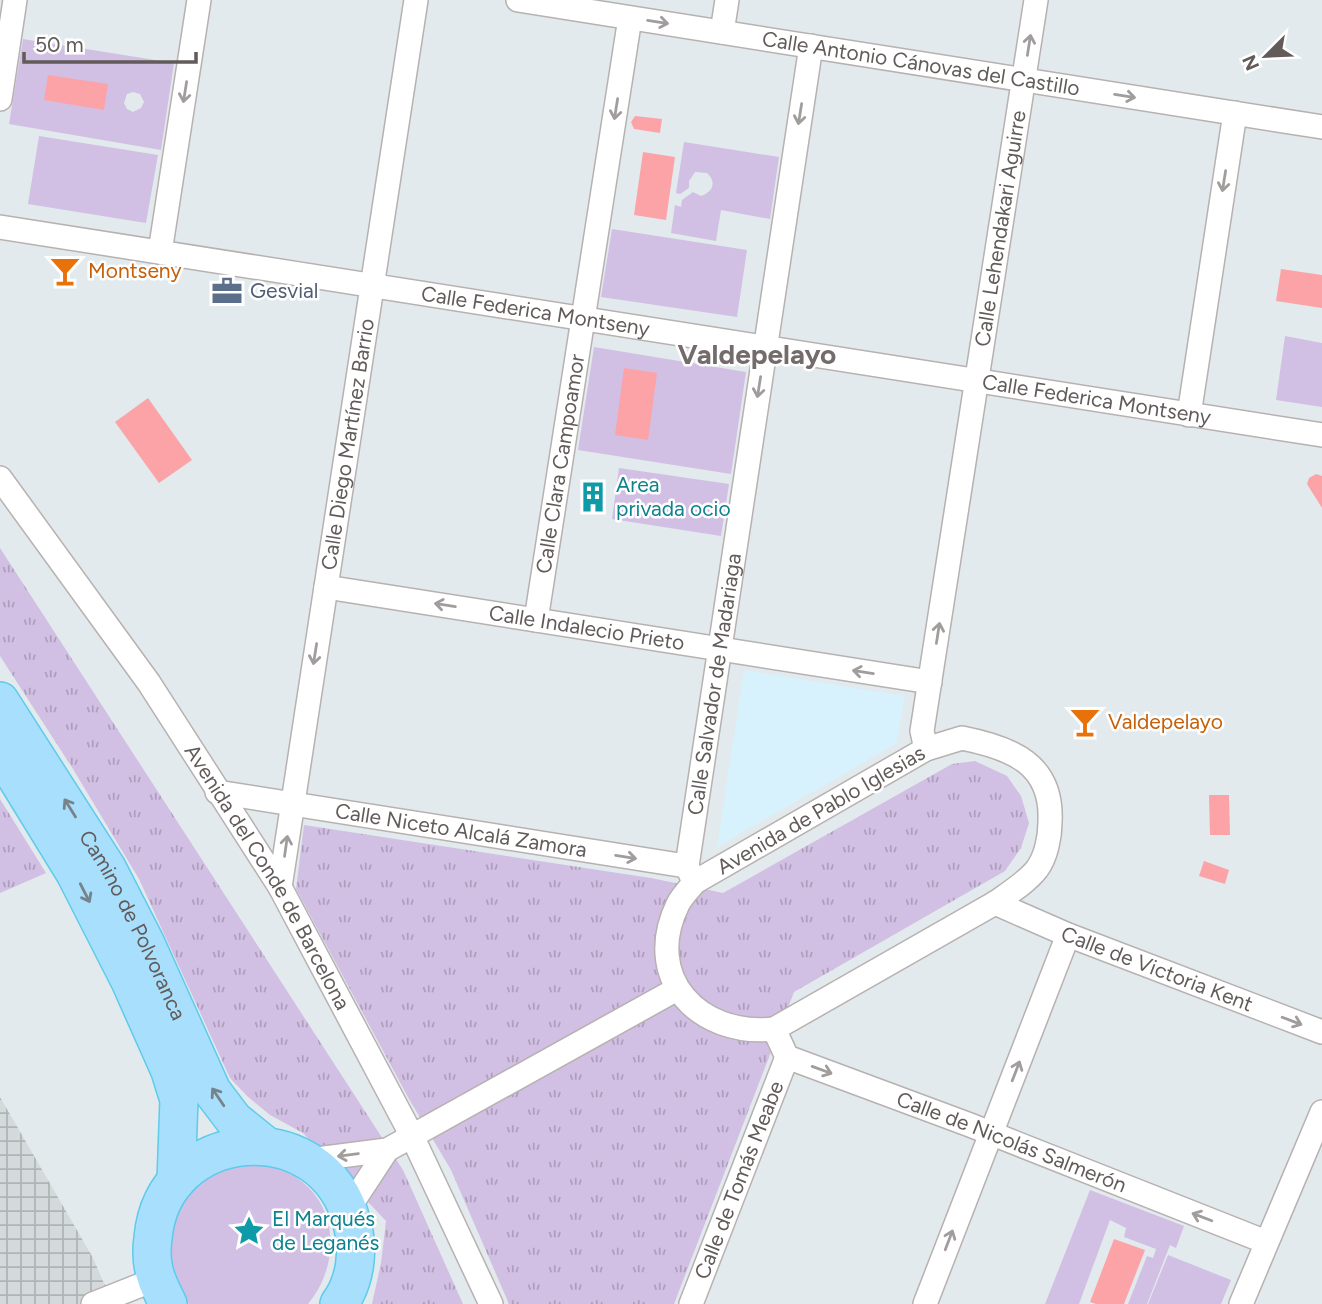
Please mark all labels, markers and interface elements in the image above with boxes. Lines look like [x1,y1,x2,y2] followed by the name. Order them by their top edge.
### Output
[646,16,669,29] one-way arrow
[24,21,196,65] scale bar
[1231,21,1301,91] north arrow
[761,26,1082,101] street label: Calle Antonio Cánovas del Castillo
[35,32,84,57] text: 50 m
[1023,34,1036,57] one-way arrow
[1237,51,1264,74] text: N
[178,80,191,103] one-way arrow
[1113,90,1136,103] one-way arrow
[609,97,622,120] one-way arrow
[794,102,807,125] one-way arrow
[969,109,1031,348] street label: Calle Lehendakari Aguirre
[1218,169,1231,192] one-way arrow
[48,254,82,288] bar icon: Montseny
[88,258,181,283] place label: Montseny
[210,274,244,308] office icon: Gesvial
[250,278,318,303] place label: Gesvial
[419,280,652,341] street label: Calle Federica Montseny
[316,317,379,572] street label: Calle Diego Martínez Barrio
[678,337,836,371] district label: Valdepelayo
[530,352,589,575] street label: Calle Clara Campoamor
[981,369,1213,429] street label: Calle Federica Montseny
[752,375,765,398] one-way arrow
[616,472,731,521] place label: Area privada ocio
[576,480,610,514] building icon: Area privada ocio
[682,551,746,817] street label: Calle Salvador de Madariaga
[434,598,457,611] one-way arrow
[487,600,686,655] street label: Calle Indalecio Prieto
[932,622,945,645] one-way arrow
[309,642,322,665] one-way arrow
[852,665,875,678] one-way arrow
[1068,705,1102,739] bar icon: Valdepelayo
[1108,709,1223,734] place label: Valdepelayo
[180,739,356,1014] street label: Avenida del Conde de Barcelona
[712,740,929,879] street label: Avenida de Pablo Iglesias
[62,798,76,818] one-way arrow
[333,798,589,862] street label: Calle Niceto Alcalá Zamora
[74,825,192,1024] street label: Camino de Polvoranca
[280,835,293,858] one-way arrow
[614,851,637,864] one-way arrow
[79,882,93,903] one-way arrow
[1058,921,1257,1016] street label: Calle de Victoria Kent
[1281,1016,1303,1028] one-way arrow
[1010,1060,1023,1082] one-way arrow
[810,1065,832,1078] one-way arrow
[689,1077,789,1283] street label: Calle de Tomás Meabe
[893,1086,1130,1198] street label: Calle de Nicolás Salmerón
[211,1088,225,1107] one-way arrow
[337,1149,360,1162] one-way arrow
[272,1206,379,1255] place label: El Marqués de Leganés
[1192,1209,1214,1222] one-way arrow
[232,1214,266,1248] place icon: El Marqués de Leganés
[944,1230,957,1252] one-way arrow

